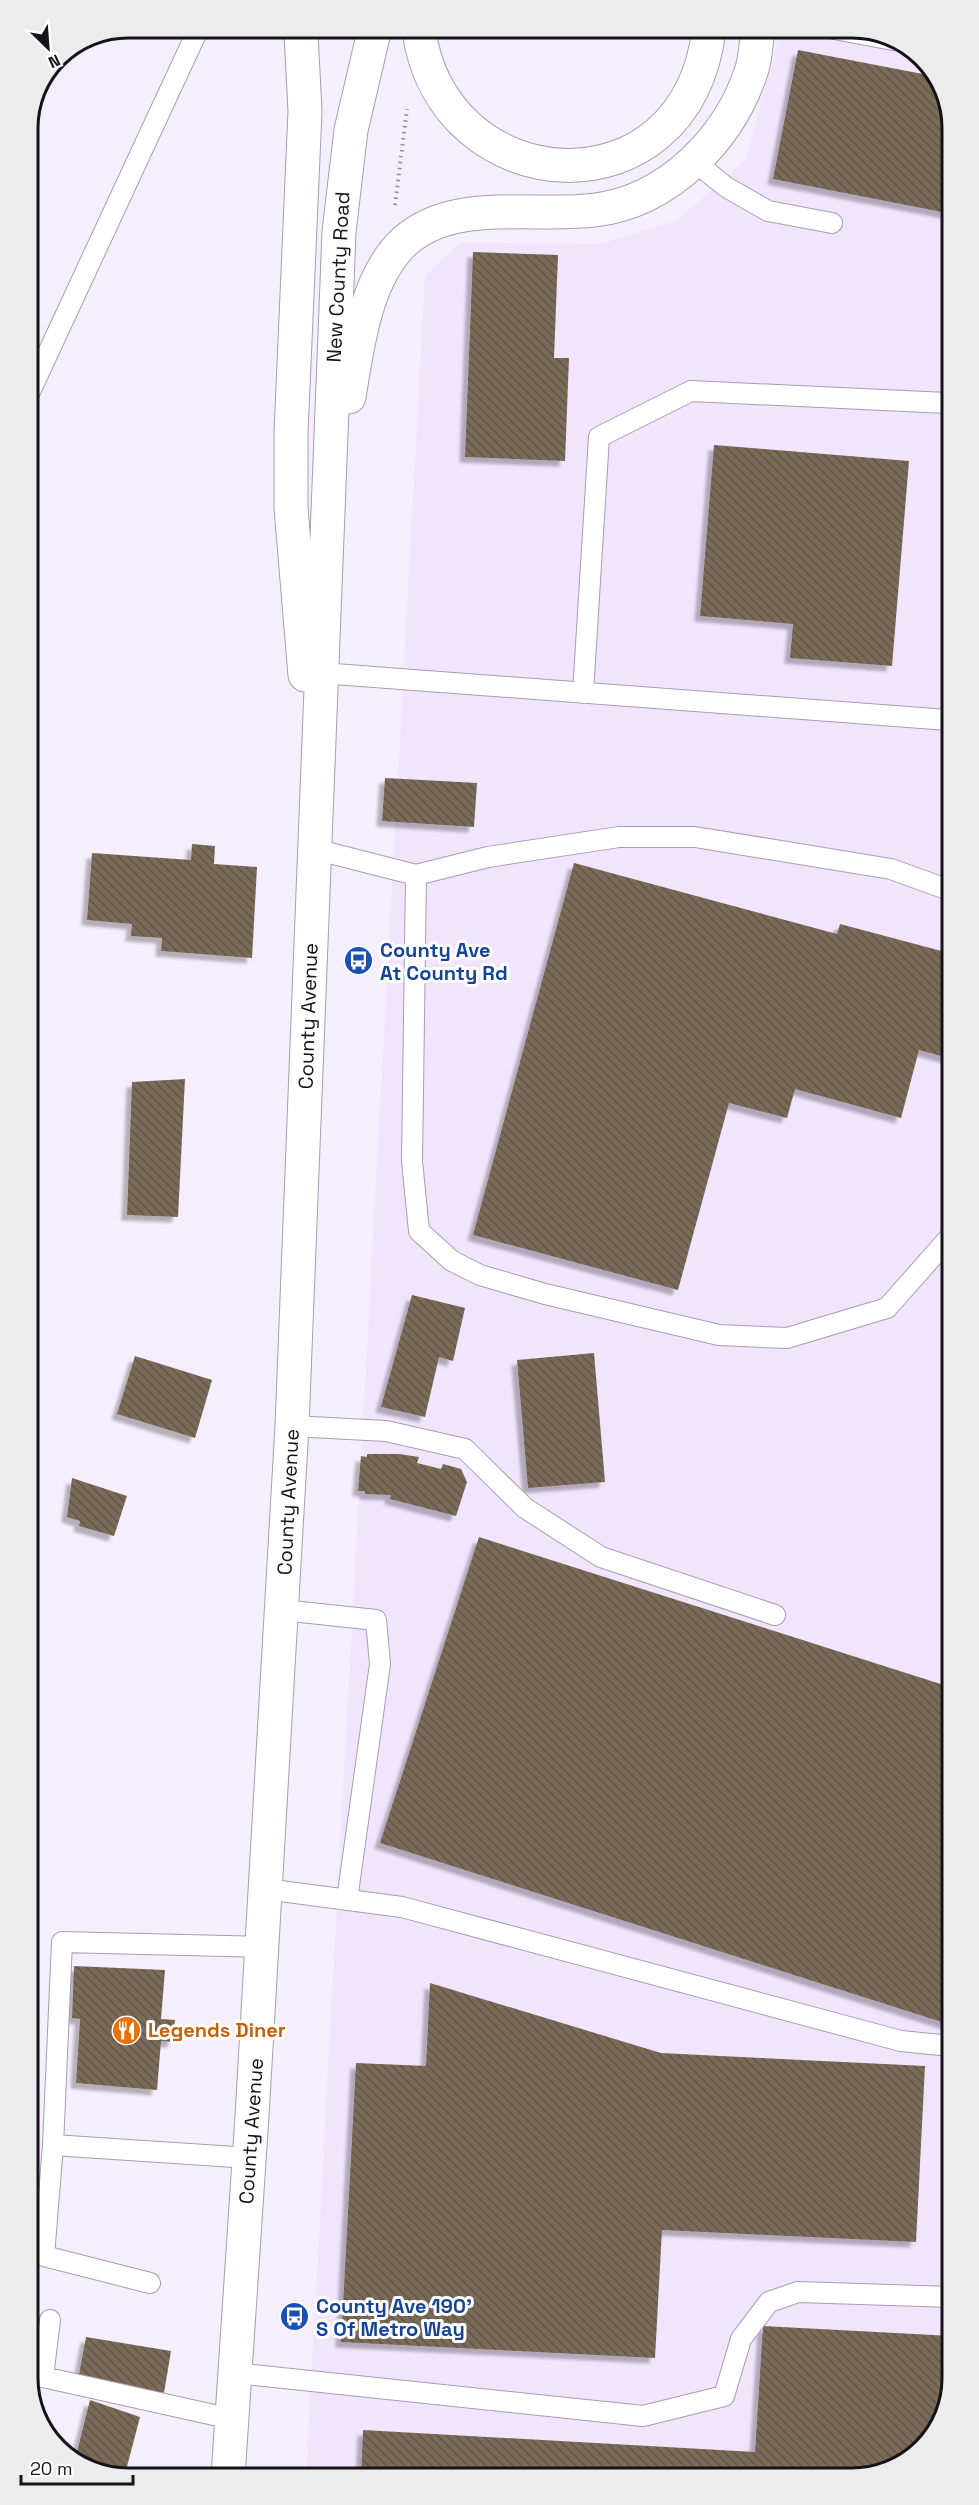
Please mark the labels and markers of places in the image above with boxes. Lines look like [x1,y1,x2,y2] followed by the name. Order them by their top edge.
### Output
[380,937,508,986] place label: County Ave At County Rd
[343,945,375,977] bus stop icon: County Ave At County Rd
[111,2014,143,2046] restaurant icon: Legends Diner
[148,2017,286,2043] place label: Legends Diner
[316,2293,472,2342] place label: County Ave 190' S Of Metro Way
[279,2301,311,2333] bus stop icon: County Ave 190' S Of Metro Way

